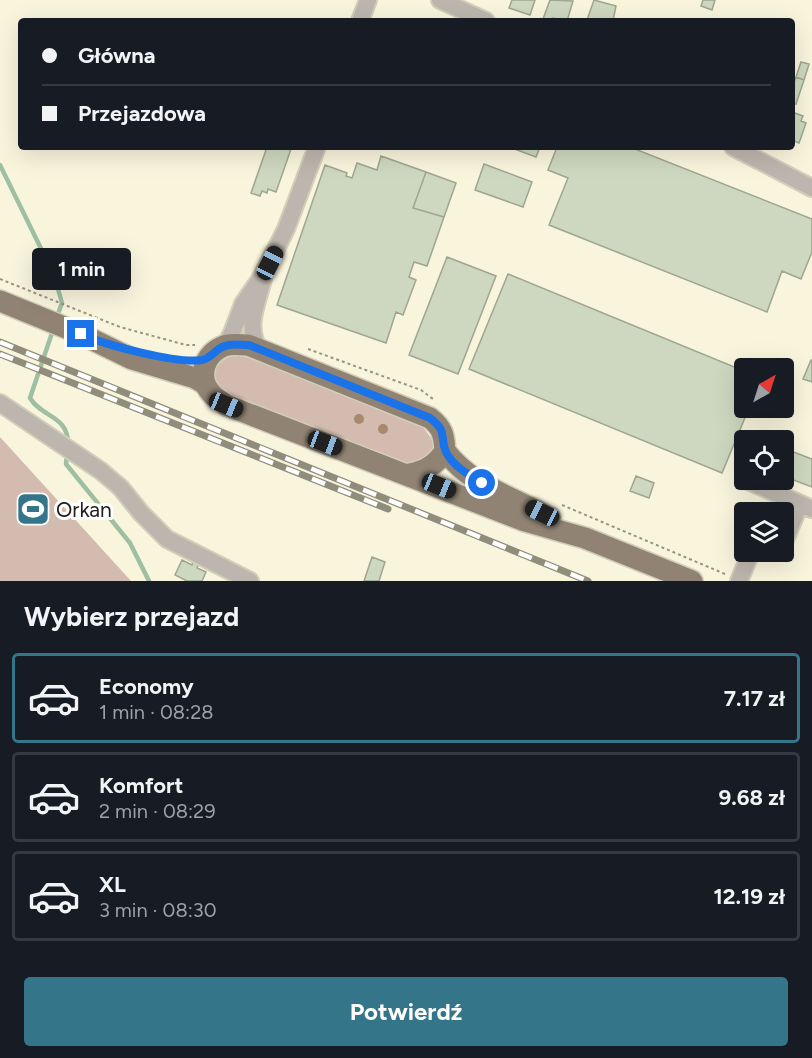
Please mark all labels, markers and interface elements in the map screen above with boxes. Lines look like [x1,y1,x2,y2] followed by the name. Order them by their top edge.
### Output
[78,42,156,69] text: Główna
[78,100,206,127] text: Przejazdowa
[254,243,286,283] car
[32,247,130,289] callout: 1 min
[58,257,105,281] text: 1 min
[67,320,94,347] route end
[734,358,794,418] north arrow
[734,358,794,562] map controls
[206,390,246,420] car
[305,428,345,458] car
[734,430,794,490] button: locate
[468,469,495,496] route start
[419,471,459,501] car
[15,491,51,527] sports icon: Orkan
[56,497,112,522] place label: Orkan
[522,497,562,529] car
[734,502,794,562] button: layers
[24,600,239,633] text: Wybierz przejazd
[27,671,81,725] icon: car
[99,673,194,700] text: Economy
[724,685,785,712] text: 7.17 zł
[99,700,214,724] text: 1 min · 08:28
[27,770,81,824] icon: car
[99,772,183,799] text: Komfort
[719,784,785,811] text: 9.68 zł
[99,799,216,823] text: 2 min · 08:29
[27,869,81,923] icon: car
[99,871,126,898] text: XL
[713,883,785,910] text: 12.19 zł
[99,898,216,922] text: 3 min · 08:30
[24,977,788,1046] button: Potwierdź

